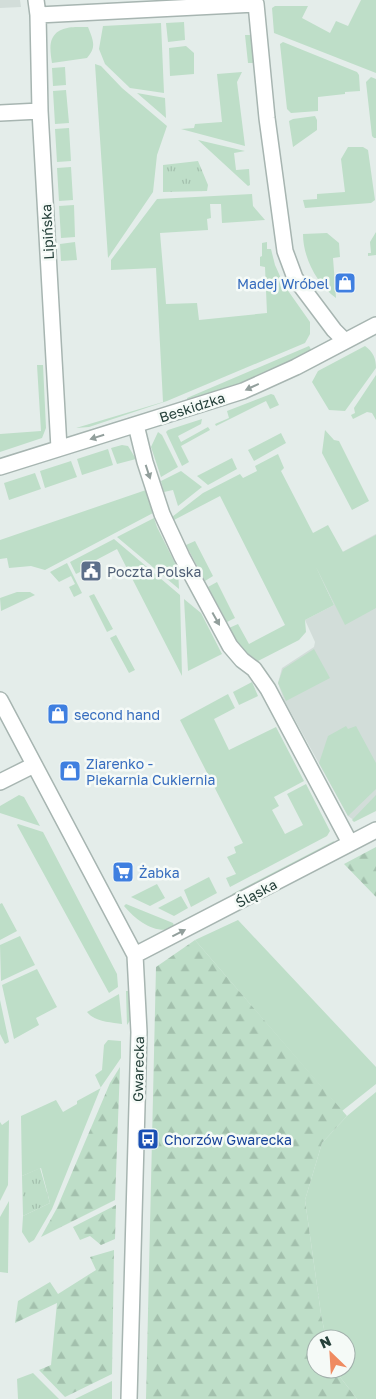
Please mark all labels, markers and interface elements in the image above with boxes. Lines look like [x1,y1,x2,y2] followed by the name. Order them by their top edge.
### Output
[37,204,57,260] street label: Lipińska
[333,271,357,295] shop icon: Madej Wróbel
[237,275,329,292] place label: Madej Wróbel
[245,383,259,391] one-way arrow
[157,388,227,426] street label: Beskidzka
[89,433,104,441] one-way arrow
[145,465,153,480] one-way arrow
[79,559,103,583] public building icon: Poczta Polska
[107,563,202,580] place label: Poczta Polska
[212,612,220,627] one-way arrow
[46,702,70,726] shop icon: second hand
[74,706,160,723] place label: second hand
[86,755,215,788] place label: Ziarenko - Piekarnia Cukiernia
[58,759,82,783] shop icon: Ziarenko - Piekarnia Cukiernia
[111,860,135,884] supermarket icon: Żabka
[139,864,180,881] place label: Żabka
[232,875,280,911] street label: Śląska
[172,929,186,937] one-way arrow
[129,1036,147,1102] street label: Gwarecka
[136,1127,160,1151] bus stop icon: Chorzów Gwarecka
[164,1131,292,1148] place label: Chorzów Gwarecka
[306,1329,356,1379] north arrow
[317,1332,334,1352] text: N

